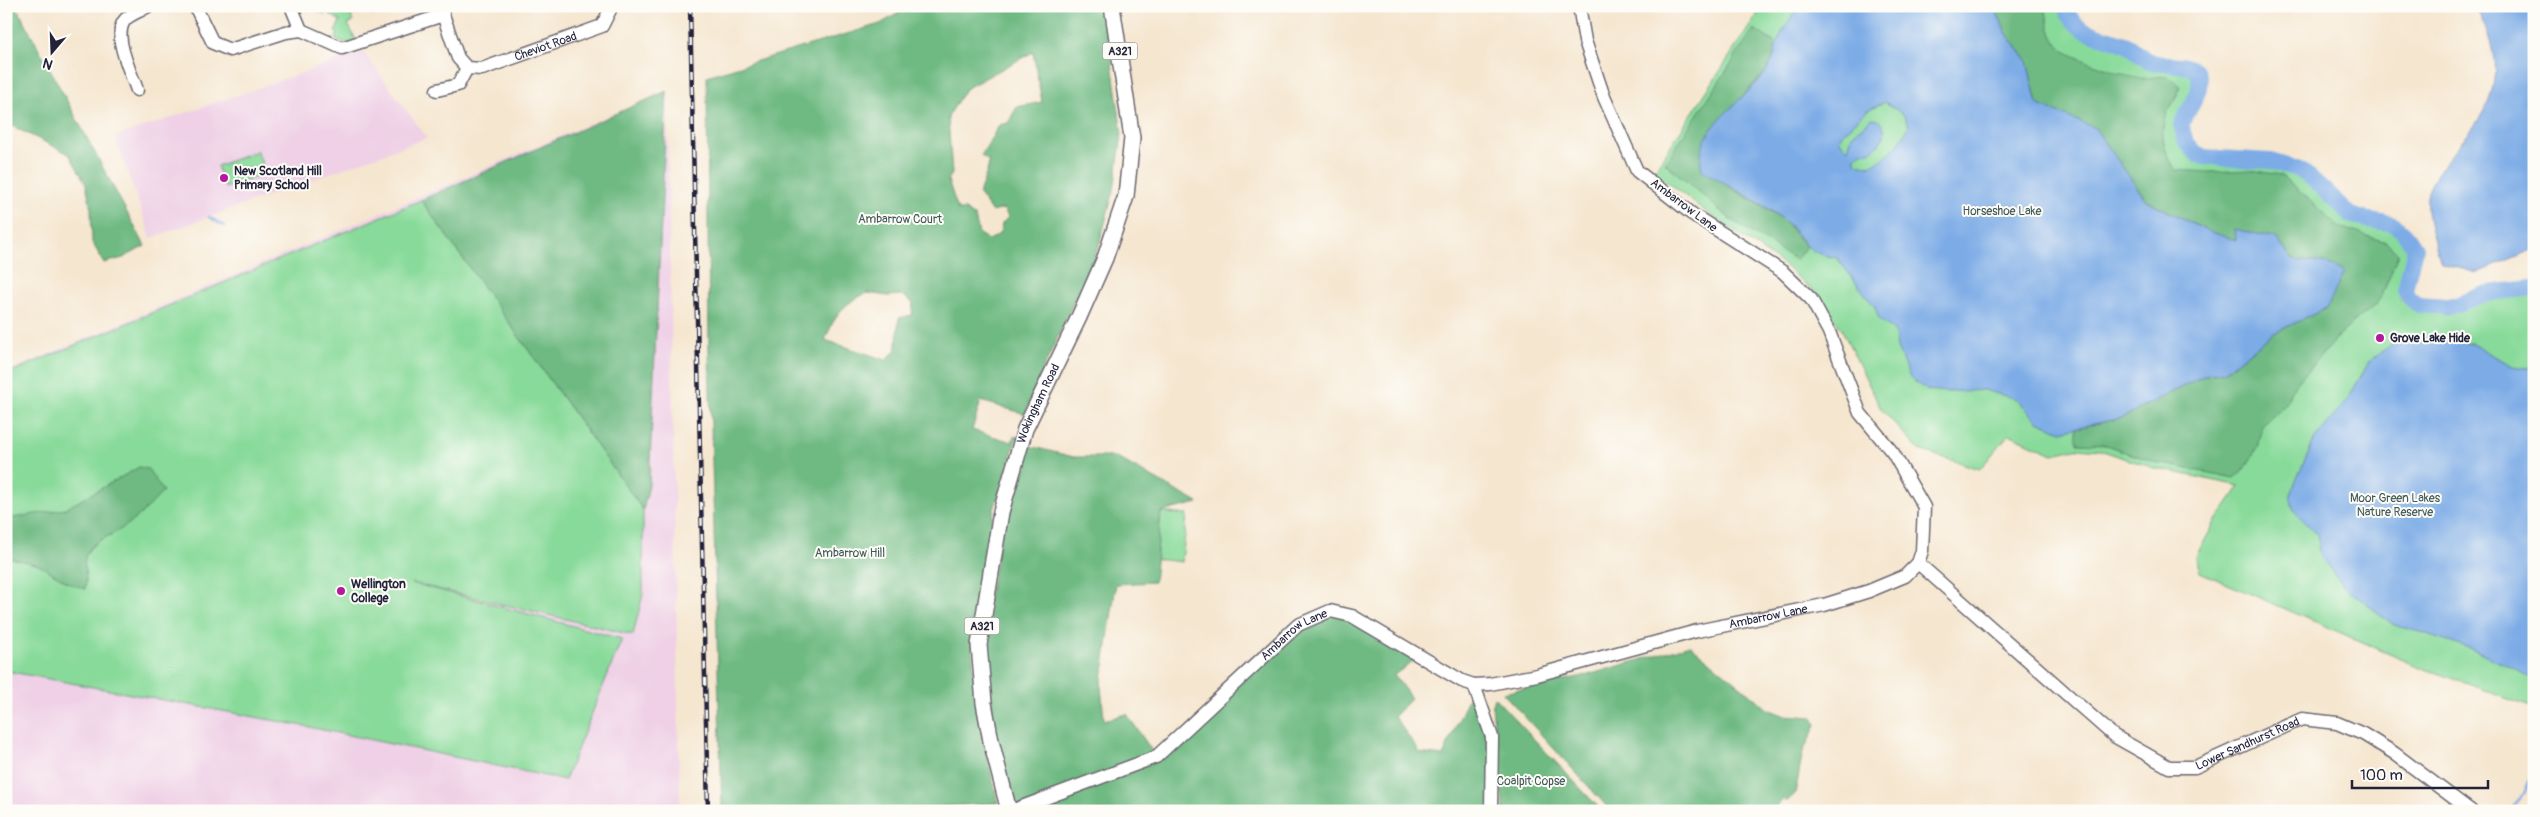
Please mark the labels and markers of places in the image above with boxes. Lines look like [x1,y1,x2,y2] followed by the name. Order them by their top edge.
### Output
[234,164,322,193] place label: New Scotland Hill Primary School
[218,172,230,184] marker: New Scotland Hill Primary School
[2390,331,2471,346] place label: Grove Lake Hide
[2374,332,2386,344] marker: Grove Lake Hide
[351,577,406,606] place label: Wellington College
[335,585,347,597] marker: Wellington College

